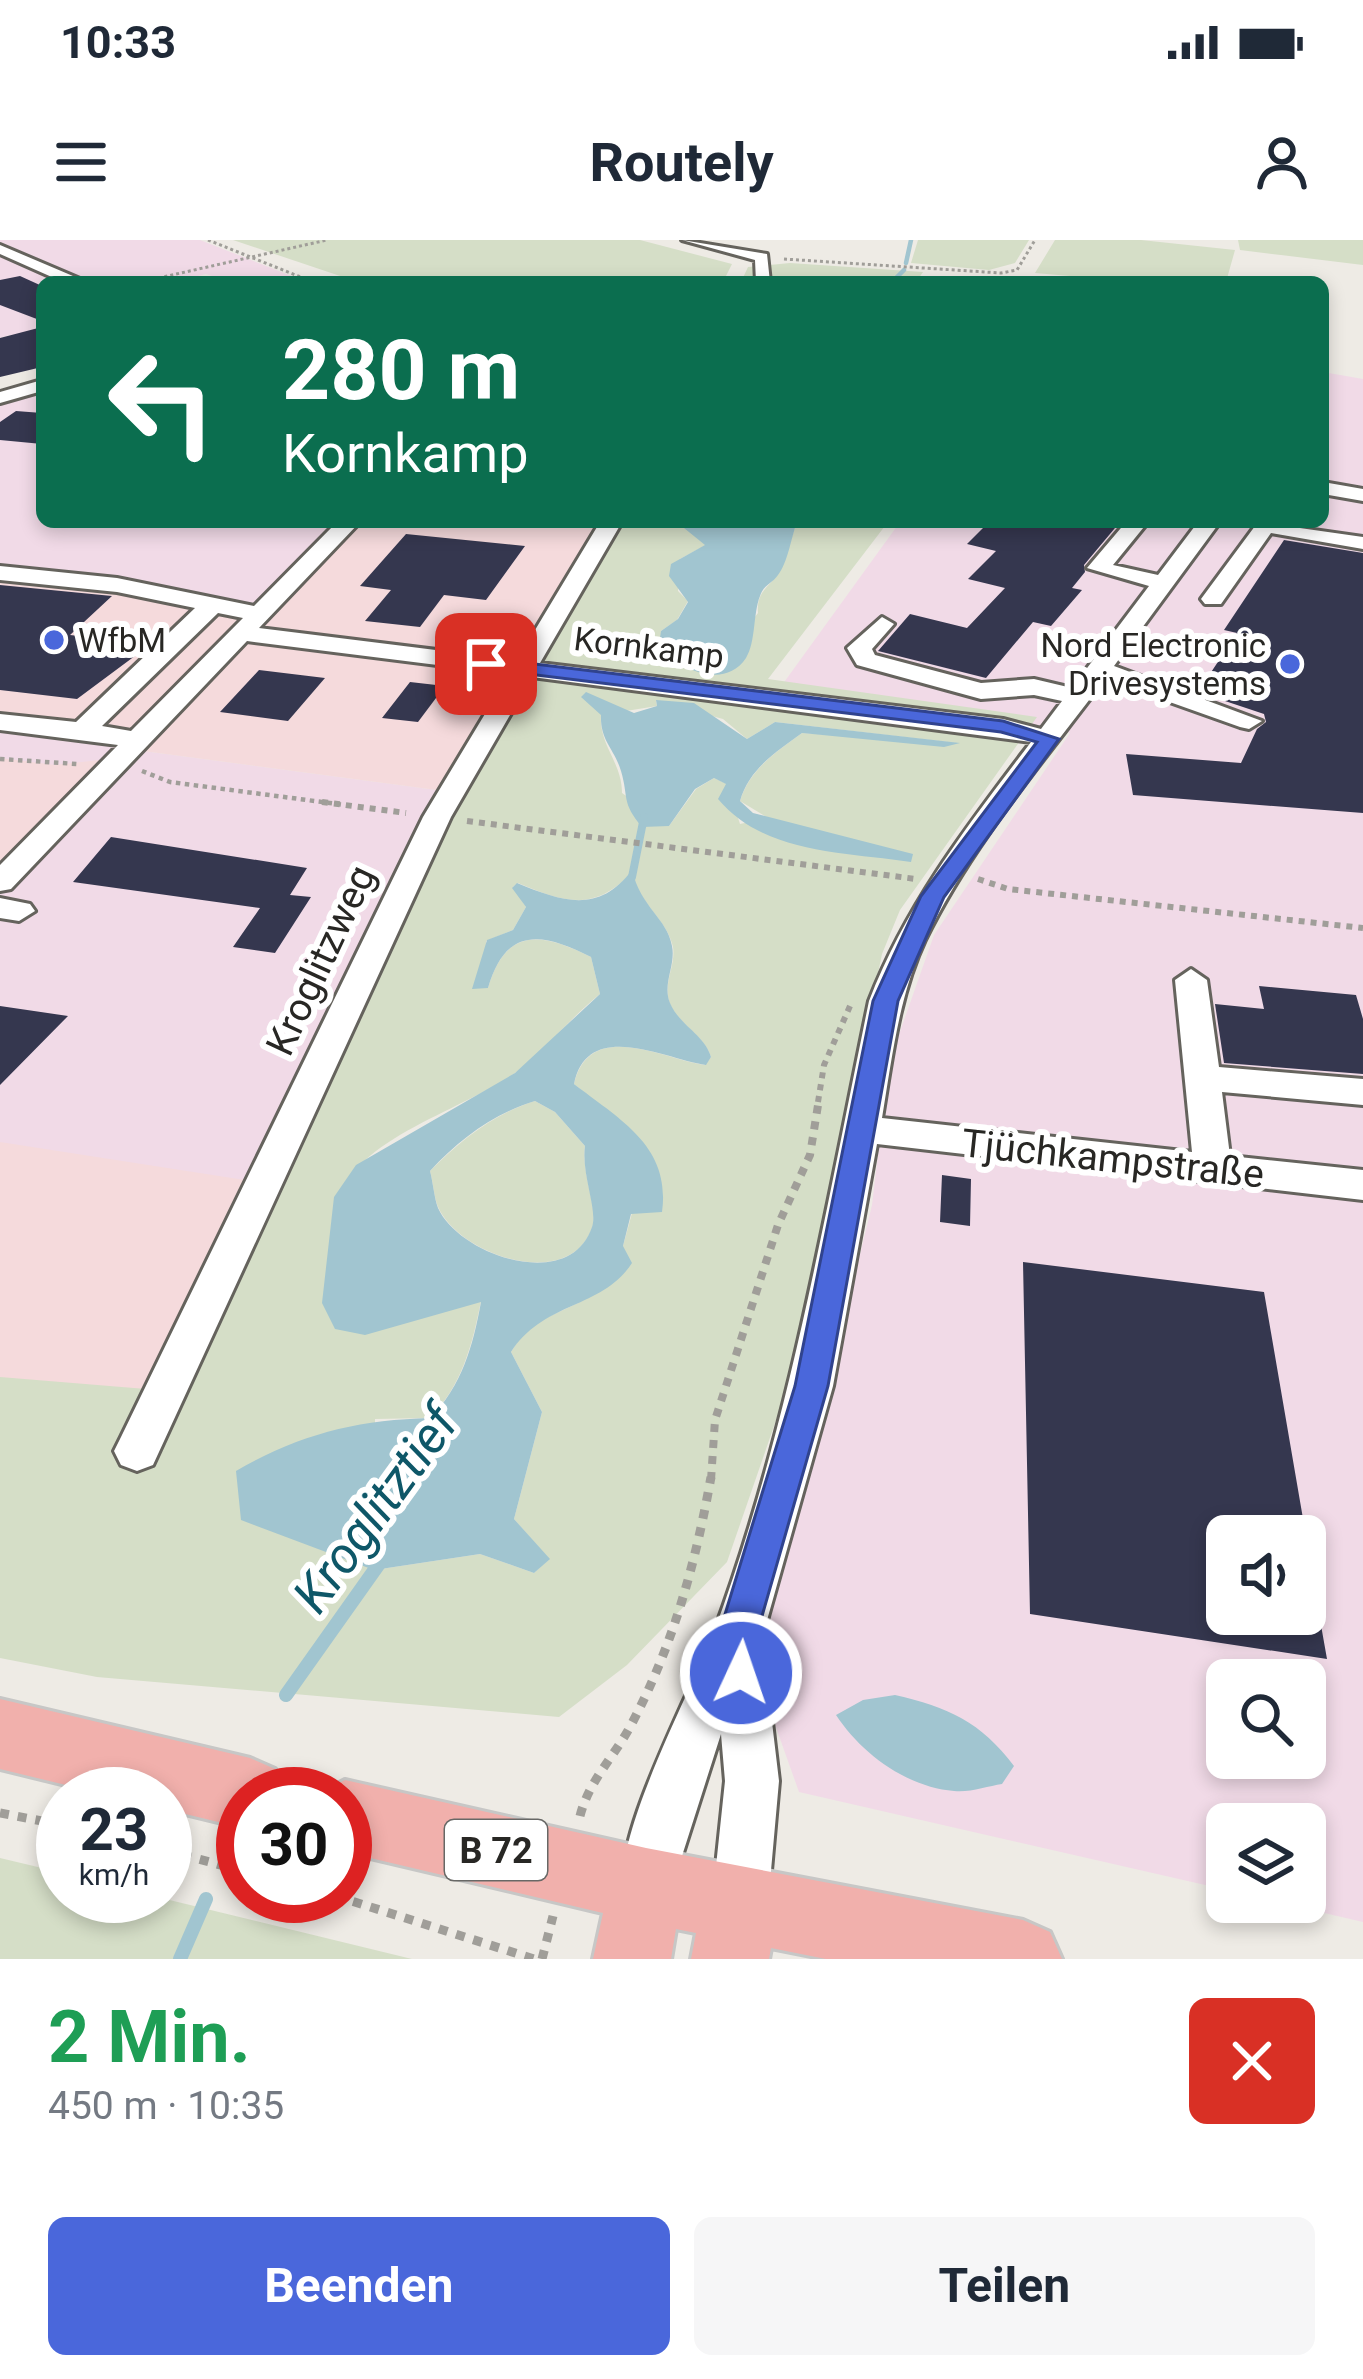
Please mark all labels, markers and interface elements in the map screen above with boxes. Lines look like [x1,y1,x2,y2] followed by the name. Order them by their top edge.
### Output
[60,16,176,69] text: 10:33
[48,129,114,195] icon: menu
[1249,129,1315,195] icon: person
[589,131,774,194] text: Routely
[282,321,520,420] text: 280 m
[84,324,240,480] icon: left
[282,422,529,485] text: Kornkamp
[435,613,537,715] pin
[572,619,726,676] street label: Kornkamp
[78,621,166,660] place label: WfbM
[1040,626,1266,703] place label: Nord Electronic Drivesystems
[41,627,67,653] marker: WfbM
[453,631,519,697] icon: arrive
[1277,651,1303,677] marker: Nord Electronic Drivesystems
[257,858,385,1063] street label: Kroglitzweg
[960,1120,1266,1198] street label: Tjüchkampstraße
[281,1391,473,1624] water label: Kroglitztief
[1206,1515,1326,1923] map controls
[1206,1515,1326,1635] button: sound
[678,1610,804,1736] position arrow
[1206,1659,1326,1779] button: search
[216,1767,372,1923] speed limit sign: 30
[80,1794,148,1865] text: 23
[1206,1803,1326,1923] button: layers
[445,1820,547,1880] road number: B 72
[79,1857,149,1892] text: km/h
[48,1995,251,2080] text: 2 Min.
[1189,1998,1315,2124] button: close
[48,2083,284,2129] text: 450 m · 10:35
[48,2217,670,2355] button: Beenden
[694,2217,1315,2355] button: Teilen

